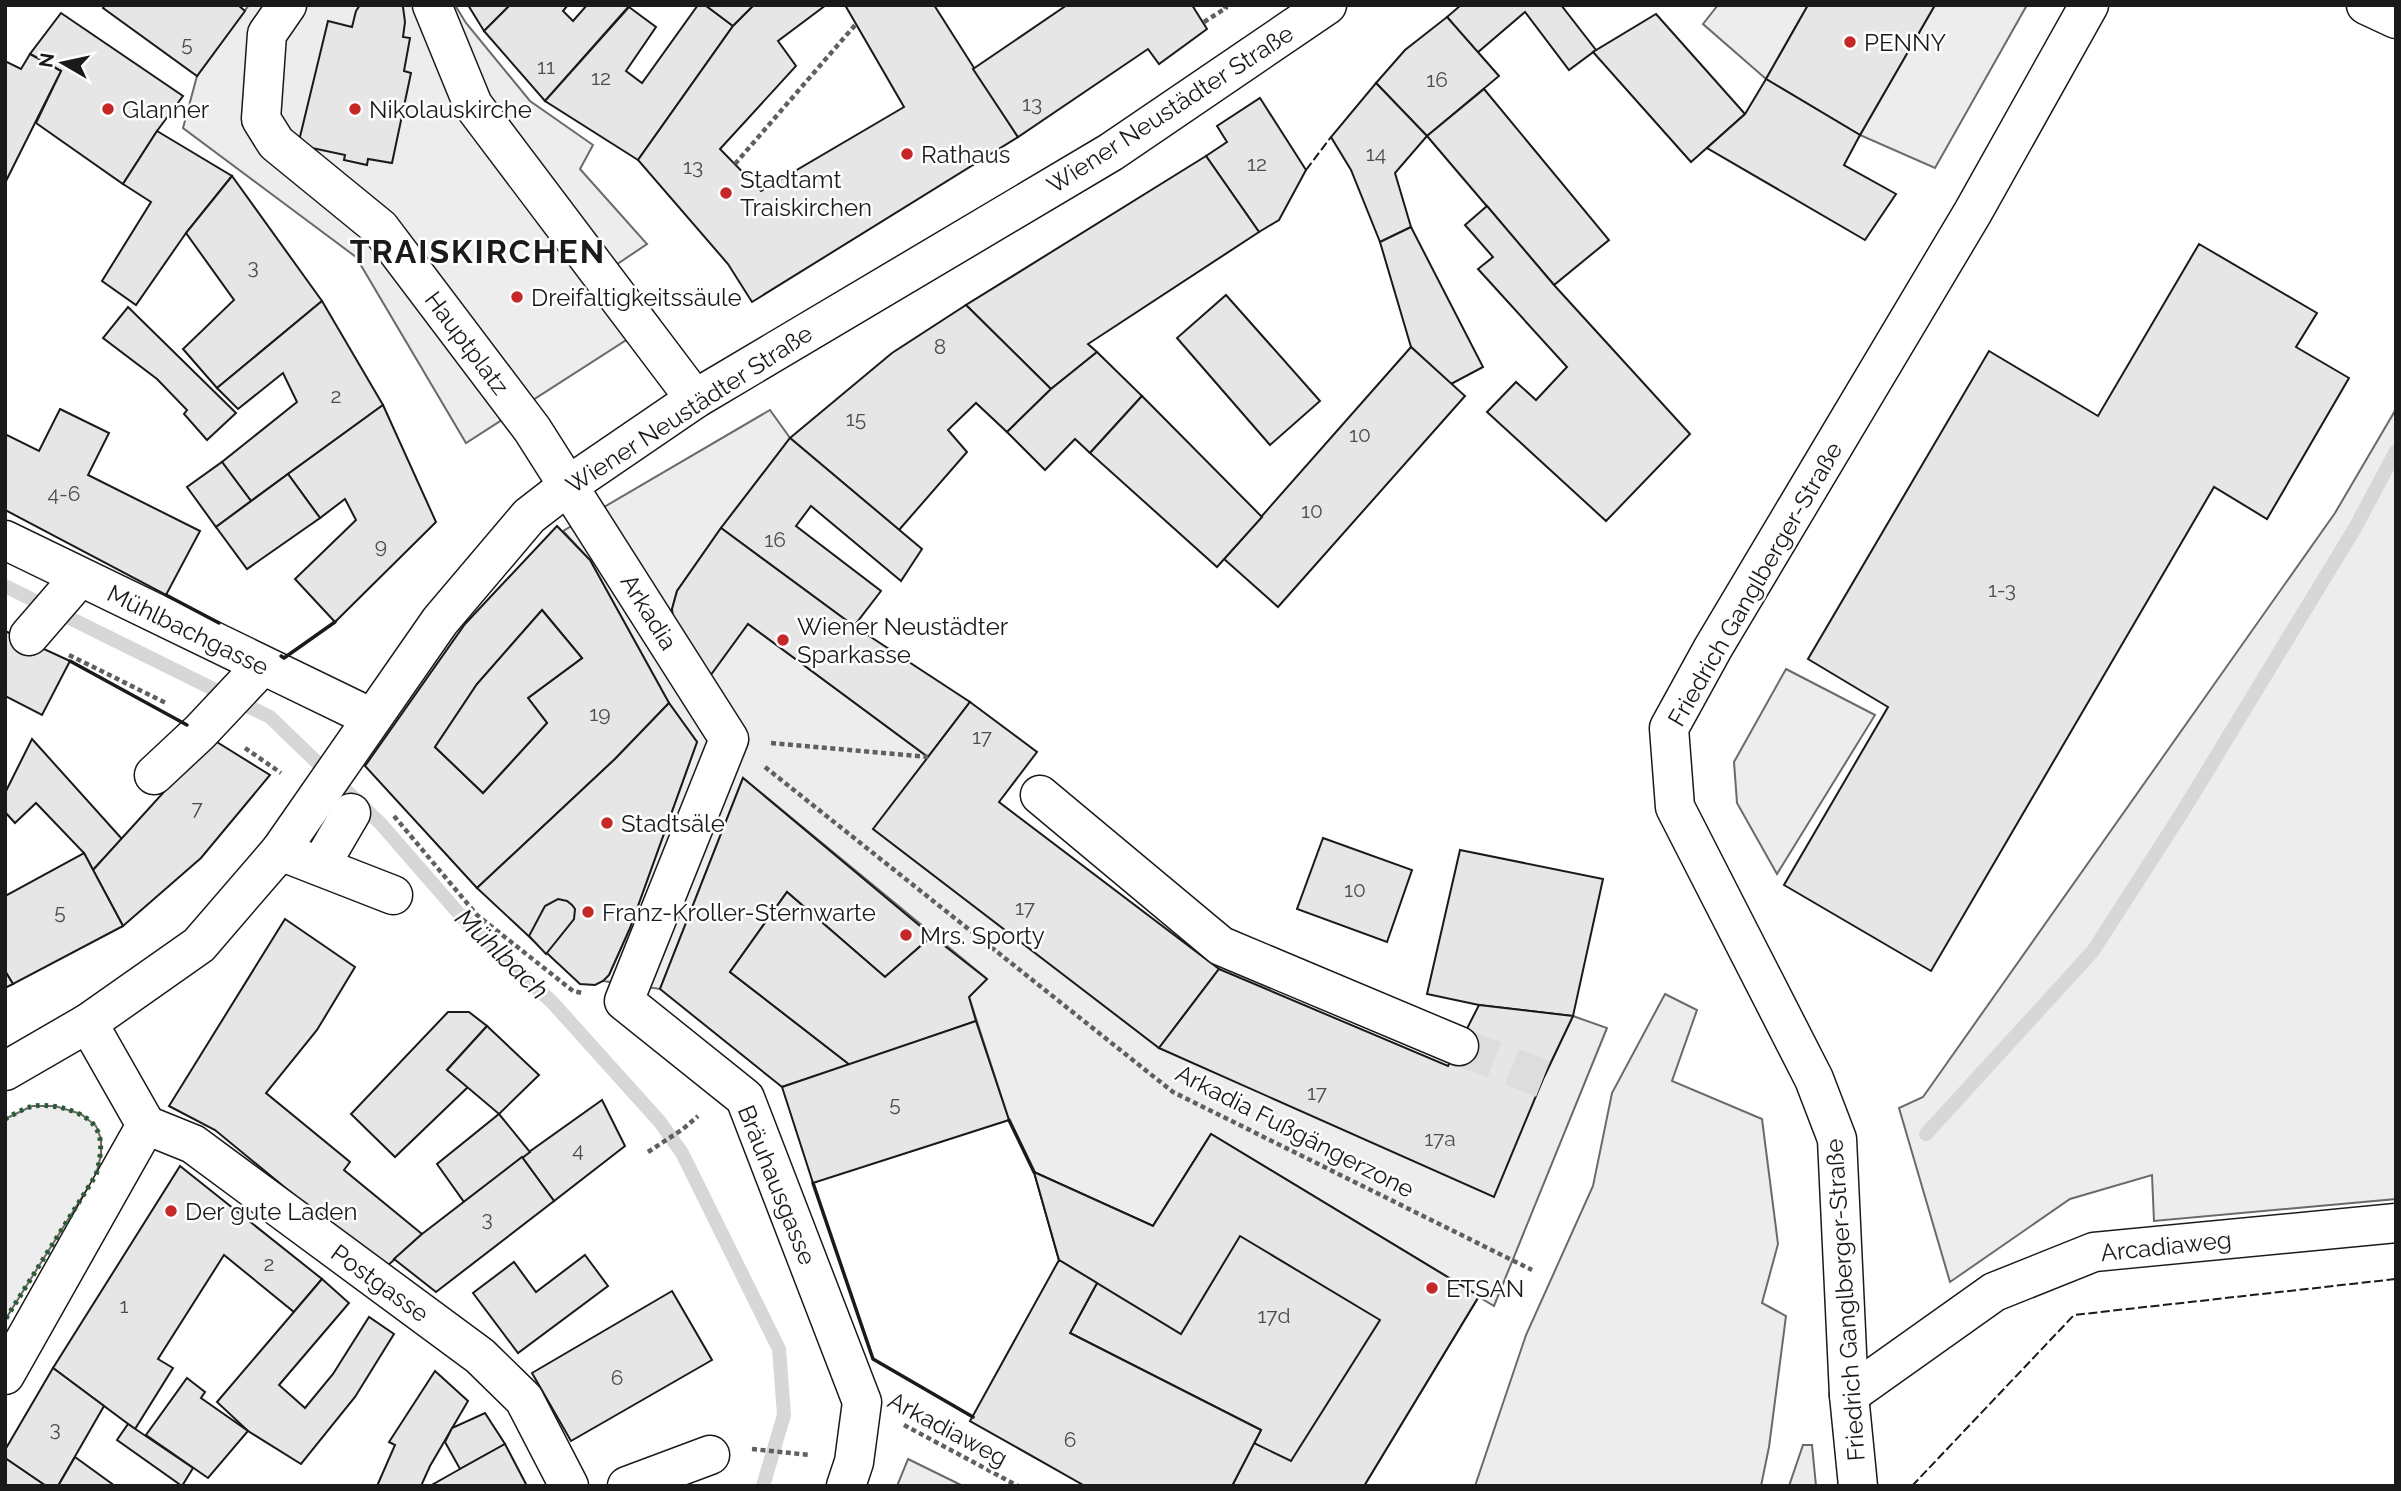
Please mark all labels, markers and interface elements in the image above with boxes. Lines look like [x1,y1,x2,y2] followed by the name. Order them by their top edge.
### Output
[1041,18,1299,200] street label: Wiener Neustädter Straße
[28,28,98,98] north arrow
[1864,28,1947,57] place label: PENNY
[181,31,193,56] house number: 5
[1842,34,1858,50] marker: PENNY
[34,51,58,69] text: N
[537,54,555,79] house number: 11
[591,65,611,90] house number: 12
[1426,67,1448,92] house number: 16
[1022,91,1042,116] house number: 13
[122,95,210,124] place label: Glanner
[369,95,532,124] place label: Nikolauskirche
[100,101,116,117] marker: Glanner
[347,101,363,117] marker: Nikolauskirche
[921,140,1010,169] place label: Rathaus
[1366,141,1386,166] house number: 14
[899,146,915,162] marker: Rathaus
[1247,151,1267,176] house number: 12
[683,154,703,179] house number: 13
[740,165,872,222] place label: Stadtamt Traiskirchen
[718,185,734,201] marker: Stadtamt Traiskirchen
[350,233,606,270] district label: TRAISKIRCHEN
[247,254,259,279] house number: 3
[531,283,742,312] place label: Dreifaltigkeitssäule
[419,286,515,400] street label: Hauptplatz
[509,289,525,305] marker: Dreifaltigkeitssäule
[560,318,818,500] street label: Wiener Neustädter Straße
[934,334,946,359] house number: 8
[331,383,341,408] house number: 2
[846,406,866,431] house number: 15
[1349,422,1371,447] house number: 10
[1662,437,1848,731] street label: Friedrich Ganglberger-Straße
[48,481,80,506] house number: 4-6
[1301,498,1323,523] house number: 10
[764,527,786,552] house number: 16
[375,533,387,558] house number: 9
[615,569,683,655] street label: Arkadia
[1988,577,2016,602] house number: 1-3
[103,578,273,682] street label: Mühlbachgasse
[797,612,1009,669] place label: Wiener Neustädter Sparkasse
[775,632,791,648] marker: Wiener Neustädter Sparkasse
[589,701,611,726] house number: 19
[972,724,993,749] house number: 17
[191,795,203,820] house number: 7
[621,809,725,838] place label: Stadtsäle
[599,815,615,831] marker: Stadtsäle
[1344,877,1366,902] house number: 10
[1015,895,1036,920] house number: 17
[602,898,876,927] place label: Franz-Kroller-Sternwarte
[54,899,66,924] house number: 5
[449,903,555,1005] water label: Mühlbach
[580,904,596,920] marker: Franz-Kroller-Sternwarte
[920,921,1045,950] place label: Mrs. Sporty
[898,927,914,943] marker: Mrs. Sporty
[1171,1058,1419,1204] street label: Arkadia Fußgängerzone
[1307,1080,1328,1105] house number: 17
[889,1091,901,1116] house number: 5
[732,1101,822,1269] street label: Bräuhausgasse
[1424,1126,1456,1151] house number: 17a
[572,1137,584,1162] house number: 4
[1819,1138,1871,1462] street label: Friedrich Ganglberger-Straße
[185,1197,357,1226] place label: Der gute Laden
[163,1203,179,1219] marker: Der gute Laden
[481,1206,493,1231] house number: 3
[2099,1225,2233,1267] street label: Arcadiaweg
[326,1238,434,1328] street label: Postgasse
[264,1251,274,1276] house number: 2
[1446,1274,1524,1303] place label: ETSAN
[1424,1280,1440,1296] marker: ETSAN
[120,1293,129,1318] house number: 1
[1257,1303,1291,1328] house number: 17d
[611,1365,623,1390] house number: 6
[883,1385,1013,1473] street label: Arkadiaweg
[49,1416,61,1441] house number: 3
[1064,1427,1076,1452] house number: 6

